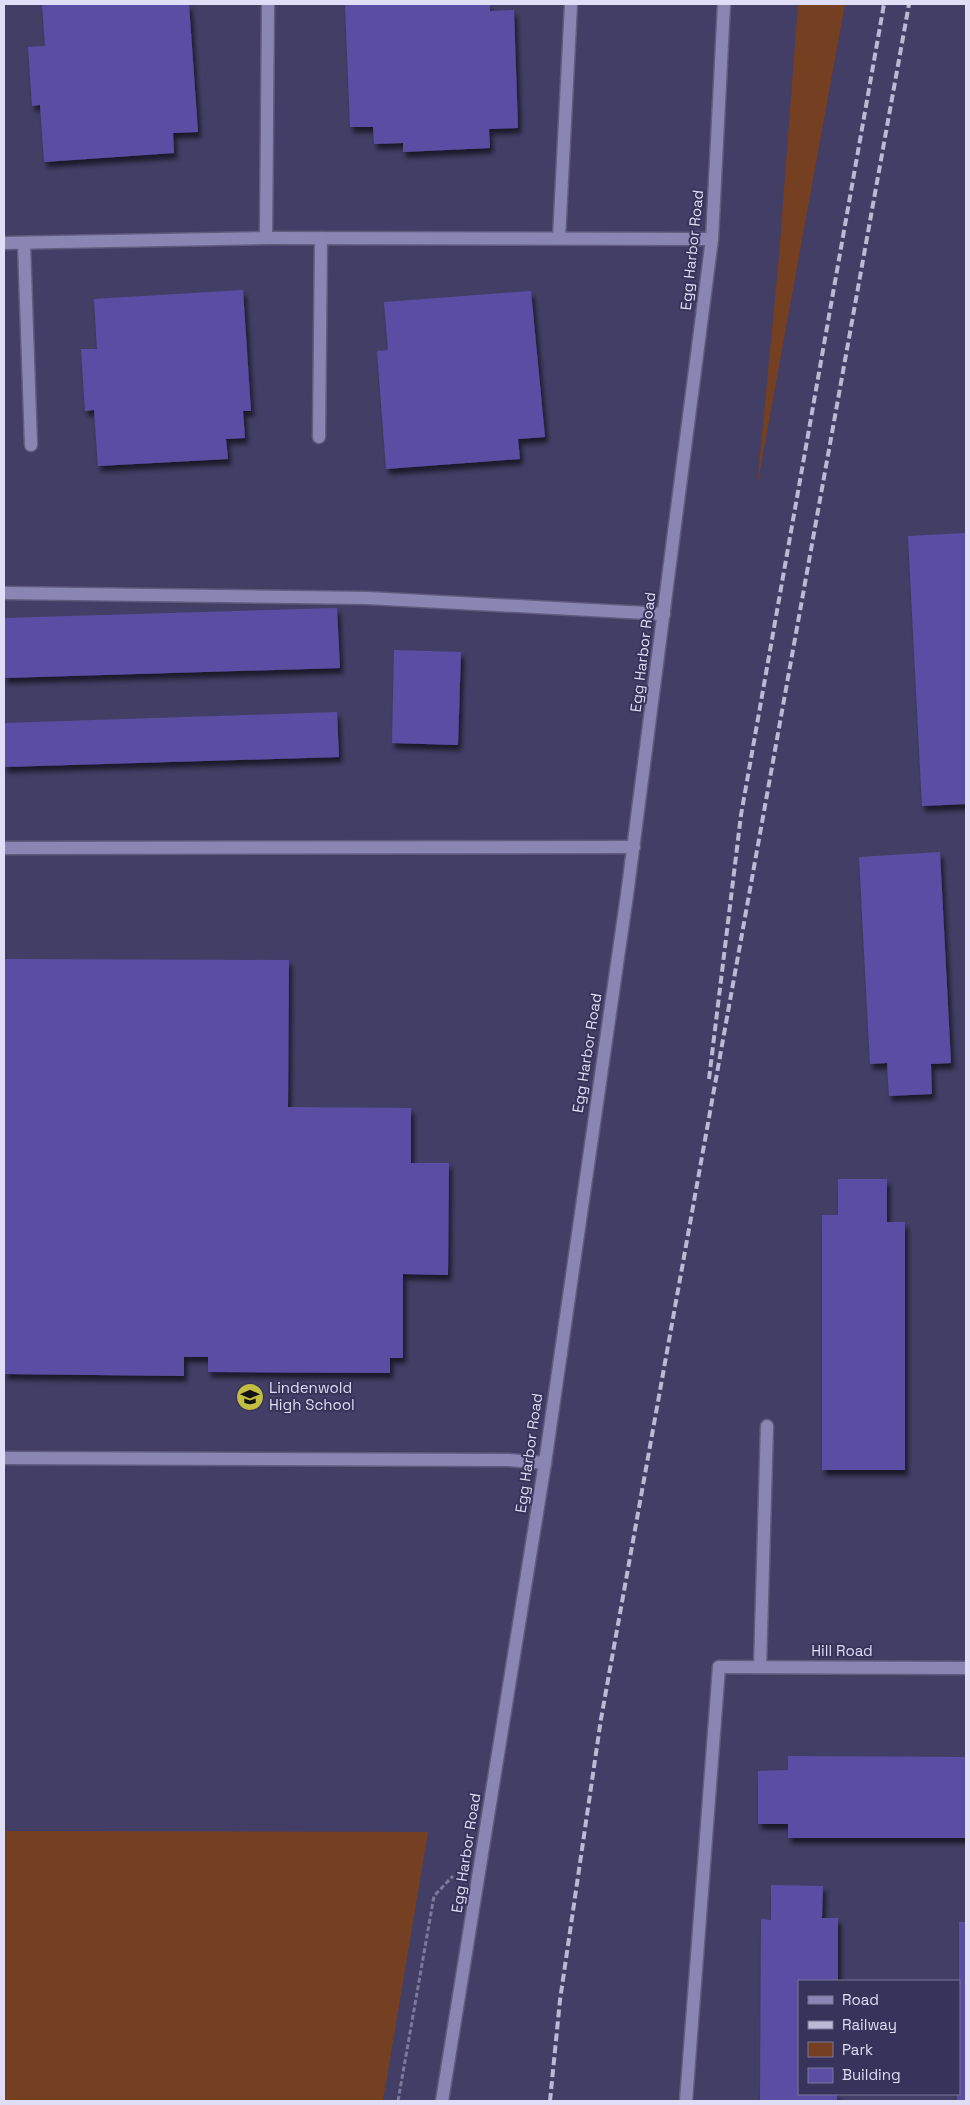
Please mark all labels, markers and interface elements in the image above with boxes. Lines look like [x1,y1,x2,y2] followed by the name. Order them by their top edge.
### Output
[676,189,707,311] street label: Egg Harbor Road
[626,591,659,713] street label: Egg Harbor Road
[568,992,605,1114] street label: Egg Harbor Road
[269,1378,355,1414] place label: Lindenwold High School
[235,1382,265,1412] school or university icon: Lindenwold High School
[511,1392,546,1514] street label: Egg Harbor Road
[811,1641,873,1660] street label: Hill Road
[447,1792,484,1914] street label: Egg Harbor Road
[798,1980,960,2095] legend
[842,1990,879,2009] text: Road
[842,2015,897,2034] text: Railway
[842,2040,873,2059] text: Park
[842,2065,901,2084] text: Building

